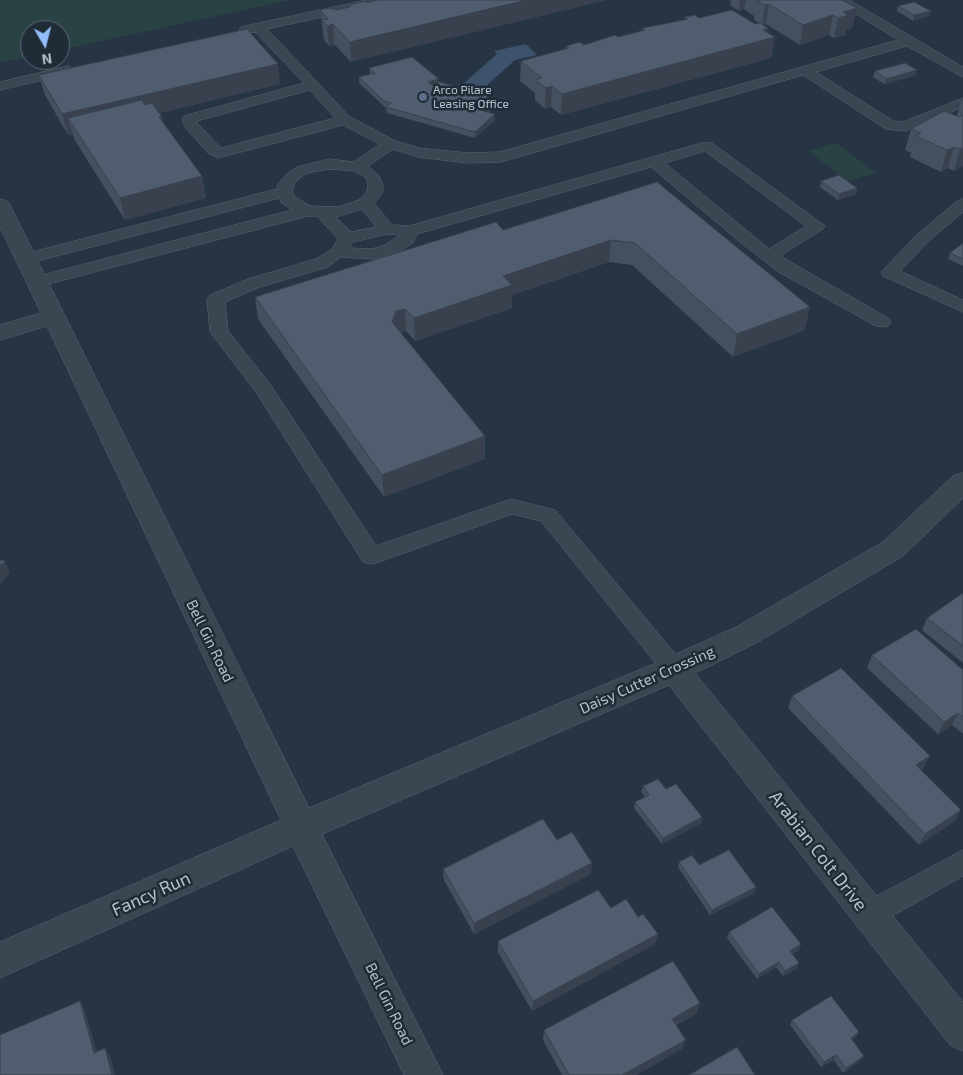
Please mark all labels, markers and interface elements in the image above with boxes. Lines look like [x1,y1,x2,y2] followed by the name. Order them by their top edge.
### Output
[20,20,70,70] north arrow
[41,50,53,68] text: N
[433,83,509,111] place label: Arco Pilare Leasing Office
[417,91,429,103] marker: Arco Pilare Leasing Office
[182,597,238,685] street label: Bell Gin Road
[577,642,717,718] street label: Daisy Cutter Crossing
[764,787,872,915] street label: Arabian Colt Drive
[108,867,194,921] street label: Fancy Run
[361,960,417,1048] street label: Bell Gin Road

